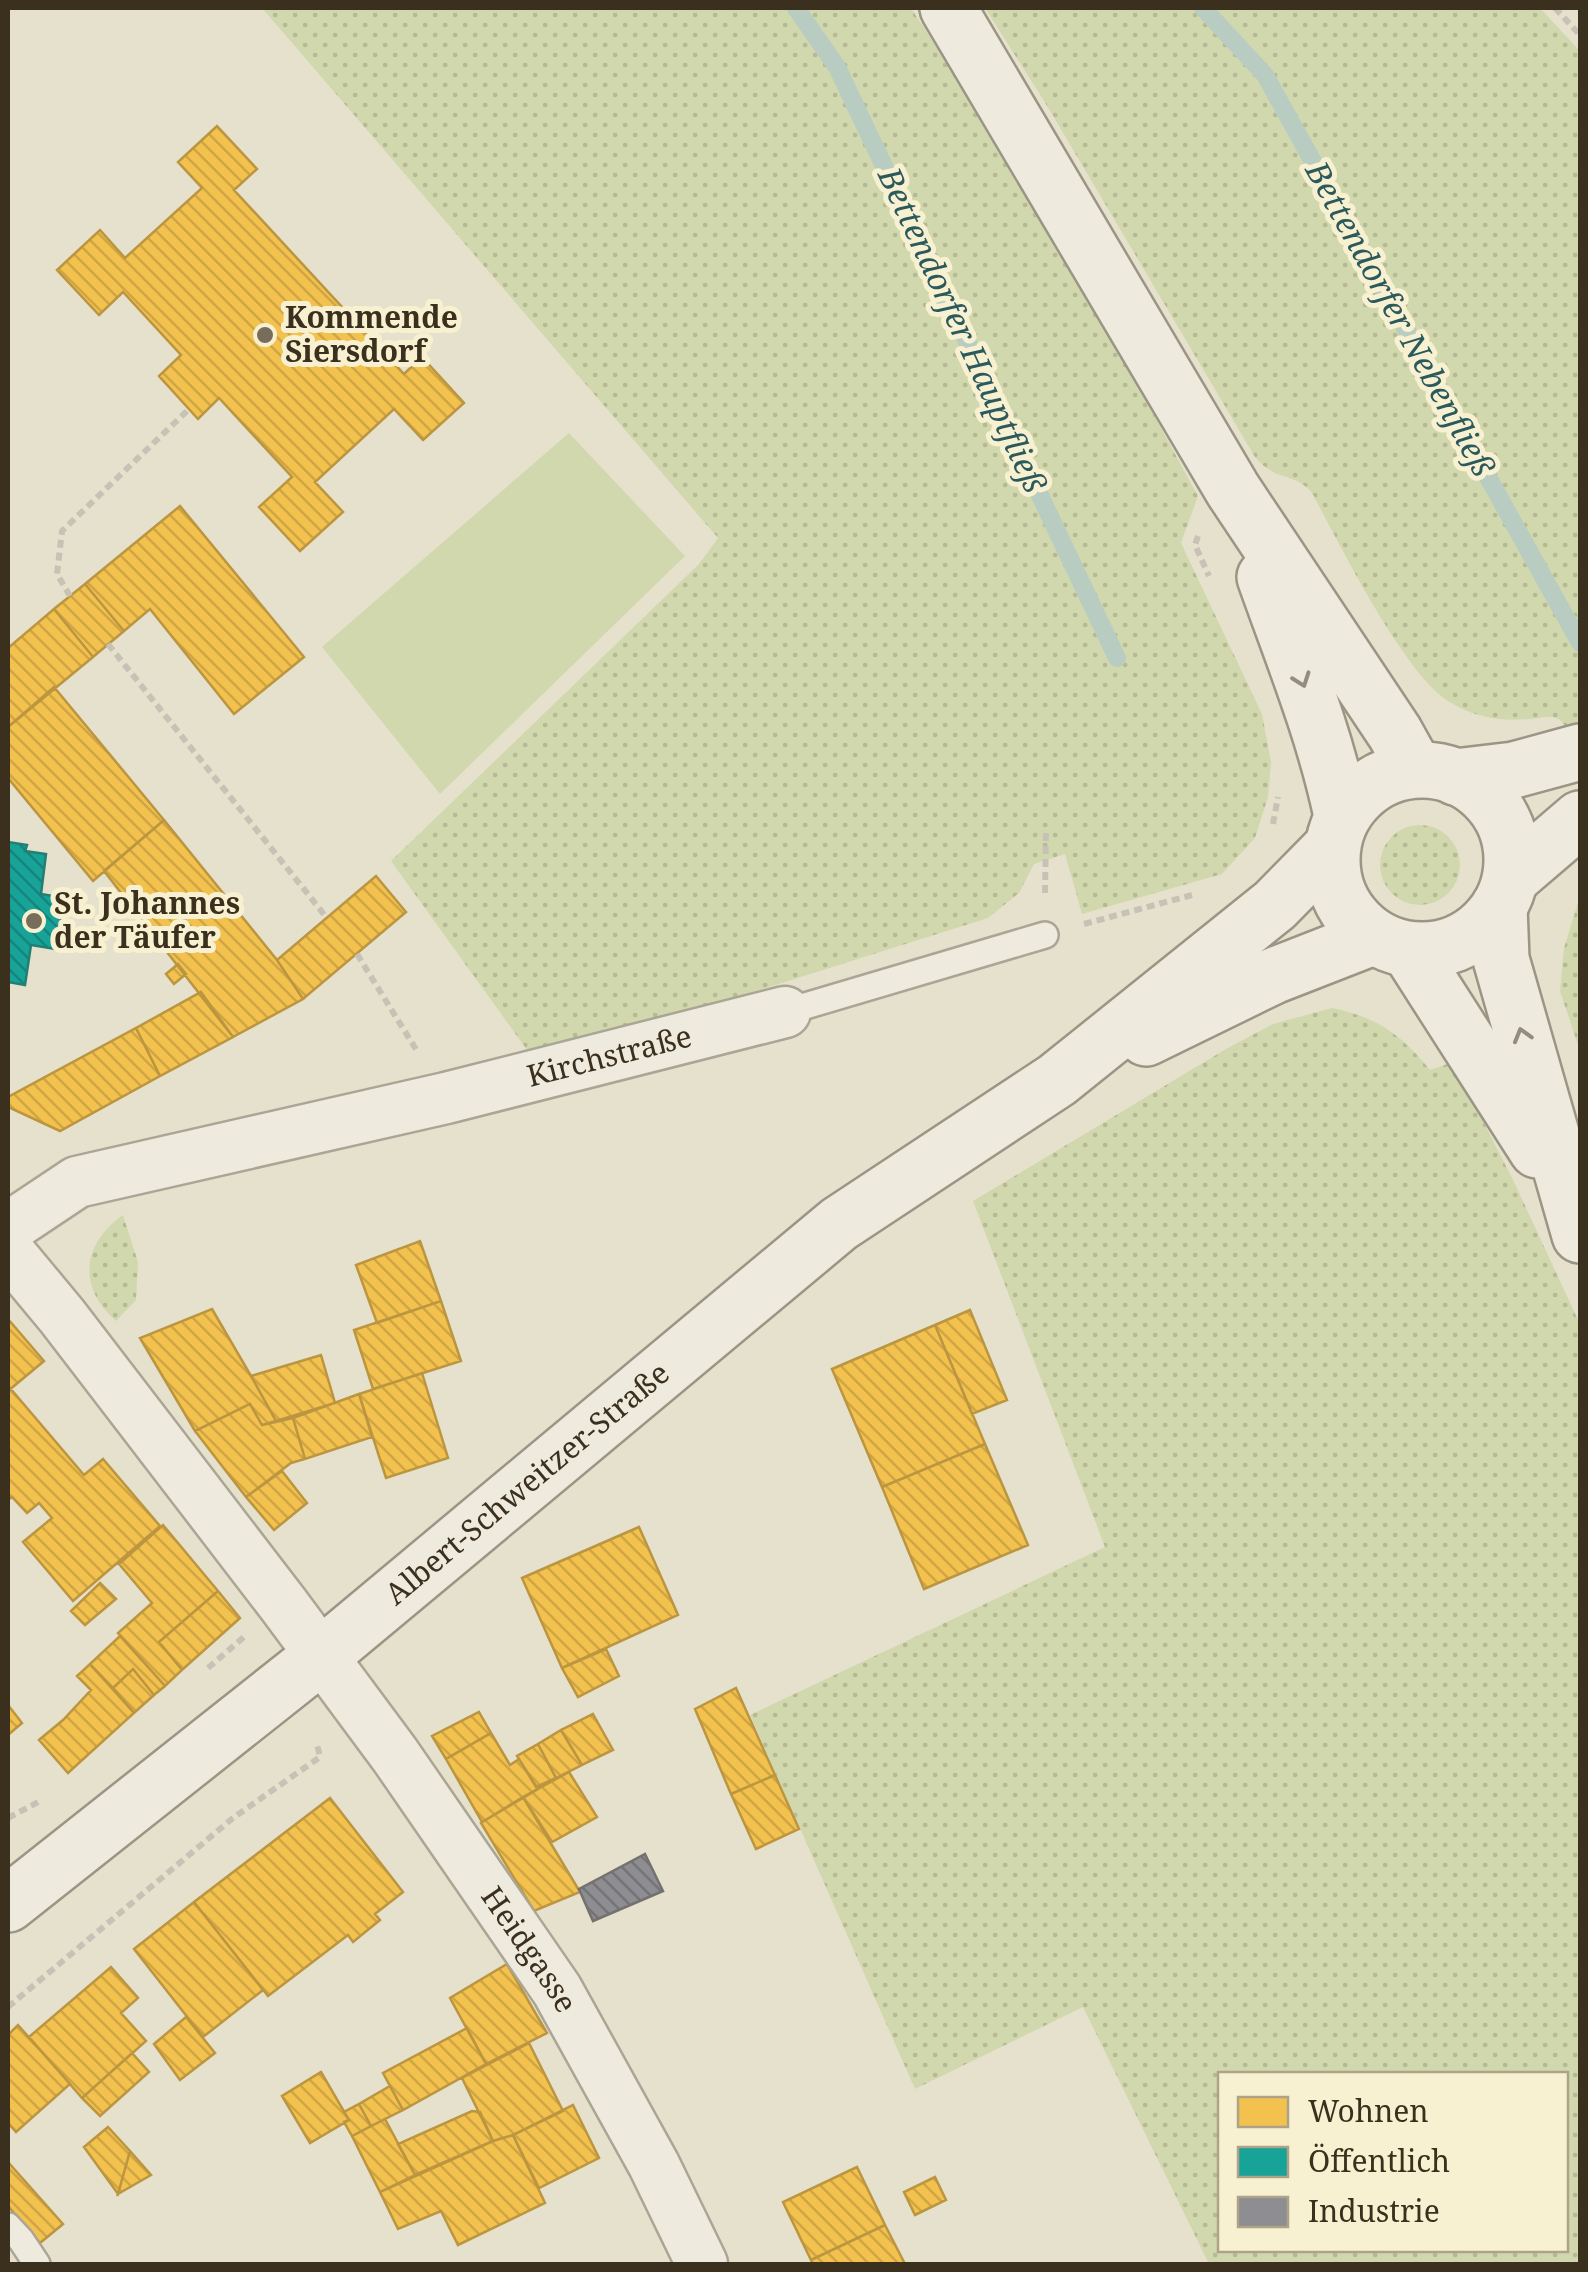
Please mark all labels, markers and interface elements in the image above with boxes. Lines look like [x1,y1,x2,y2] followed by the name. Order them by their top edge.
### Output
[1296,152,1506,484] water label: Bettendorfer Nebenfließ
[869,159,1058,499] water label: Bettendorfer Hauptfließ
[285,296,458,371] place label: Kommende Siersdorf
[254,324,276,346] marker: Kommende Siersdorf
[1290,671,1311,688] one-way arrow
[54,882,240,957] place label: St. Johannes der Täufer
[23,910,45,932] marker: St. Johannes der Täufer
[522,1014,696,1096] street label: Kirchstraße
[1513,1027,1534,1045] one-way arrow
[375,1352,677,1613] street label: Albert-Schweitzer-Straße
[473,1878,587,2019] street label: Heidgasse
[1218,2072,1568,2252] legend
[1308,2090,1429,2131] text: Wohnen
[1308,2140,1450,2181] text: Öffentlich
[1308,2190,1440,2231] text: Industrie

